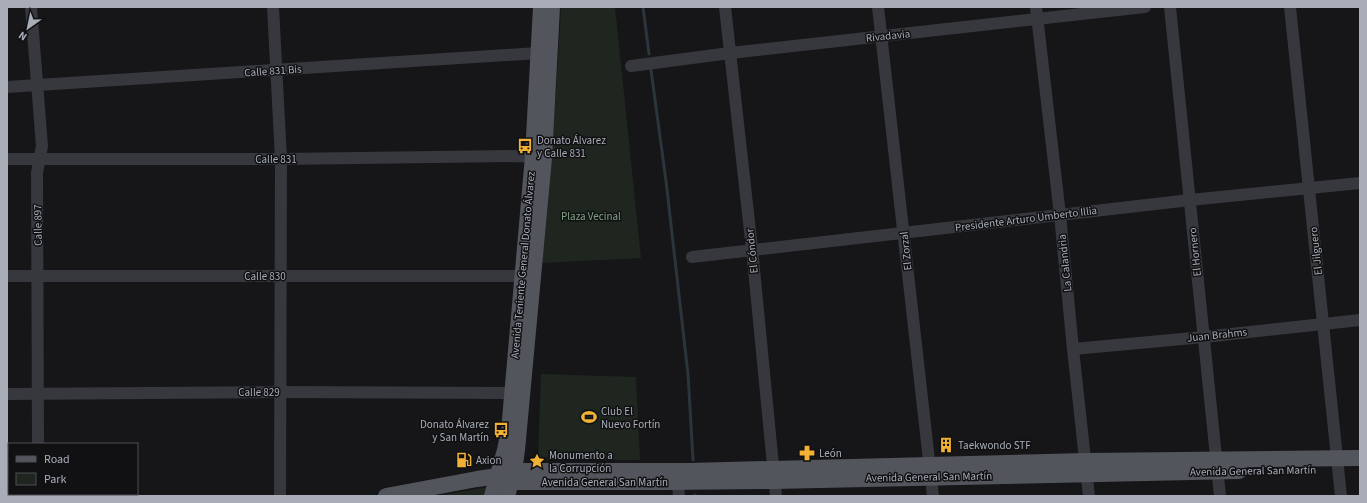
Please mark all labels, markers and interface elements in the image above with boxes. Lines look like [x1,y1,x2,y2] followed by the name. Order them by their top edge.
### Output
[8,8,48,48] north arrow
[865,26,911,46] street label: Rivadavia
[16,28,30,44] text: N
[244,61,303,80] street label: Calle 831 Bis
[537,133,606,161] place label: Donato Álvarez y Calle 831
[516,137,534,155] bus stop icon: Donato Álvarez y Calle 831
[255,152,297,167] street label: Calle 831
[507,170,539,359] street label: Avenida Teniente General Donato Álvarez
[954,203,1098,235] street label: Presidente Arturo Umberto Illia
[30,204,46,246] street label: Calle 897
[561,209,621,224] park label: Plaza Vecinal
[1306,226,1326,276] street label: El Jilguero
[1185,227,1205,277] street label: El Hornero
[742,228,762,274] street label: El Cóndor
[896,231,915,271] street label: El Zorzal
[1055,234,1075,292] street label: La Calandria
[244,269,286,284] street label: Calle 830
[1186,324,1248,346] street label: Juan Brahms
[238,385,280,400] street label: Calle 829
[601,404,660,432] place label: Club El Nuevo Fortín
[580,408,598,426] sports icon: Club El Nuevo Fortín
[420,417,489,445] place label: Donato Álvarez y San Martín
[492,421,510,439] bus stop icon: Donato Álvarez y San Martín
[937,436,955,454] building icon: Taekwondo STF
[958,438,1031,453] place label: Taekwondo STF
[8,443,138,495] legend
[798,444,816,462] pharmacy icon: León
[819,446,842,461] place label: León
[549,448,613,476] place label: Monumento a la Corrupción
[44,451,70,468] text: Road
[455,451,473,469] fuel station icon: Axion
[528,452,546,470] place icon: Monumento a la Corrupción
[476,453,502,468] place label: Axion
[1190,462,1316,480] street label: Avenida General San Martín
[866,468,992,486] street label: Avenida General San Martín
[44,471,66,488] text: Park
[542,475,668,490] street label: Avenida General San Martín

